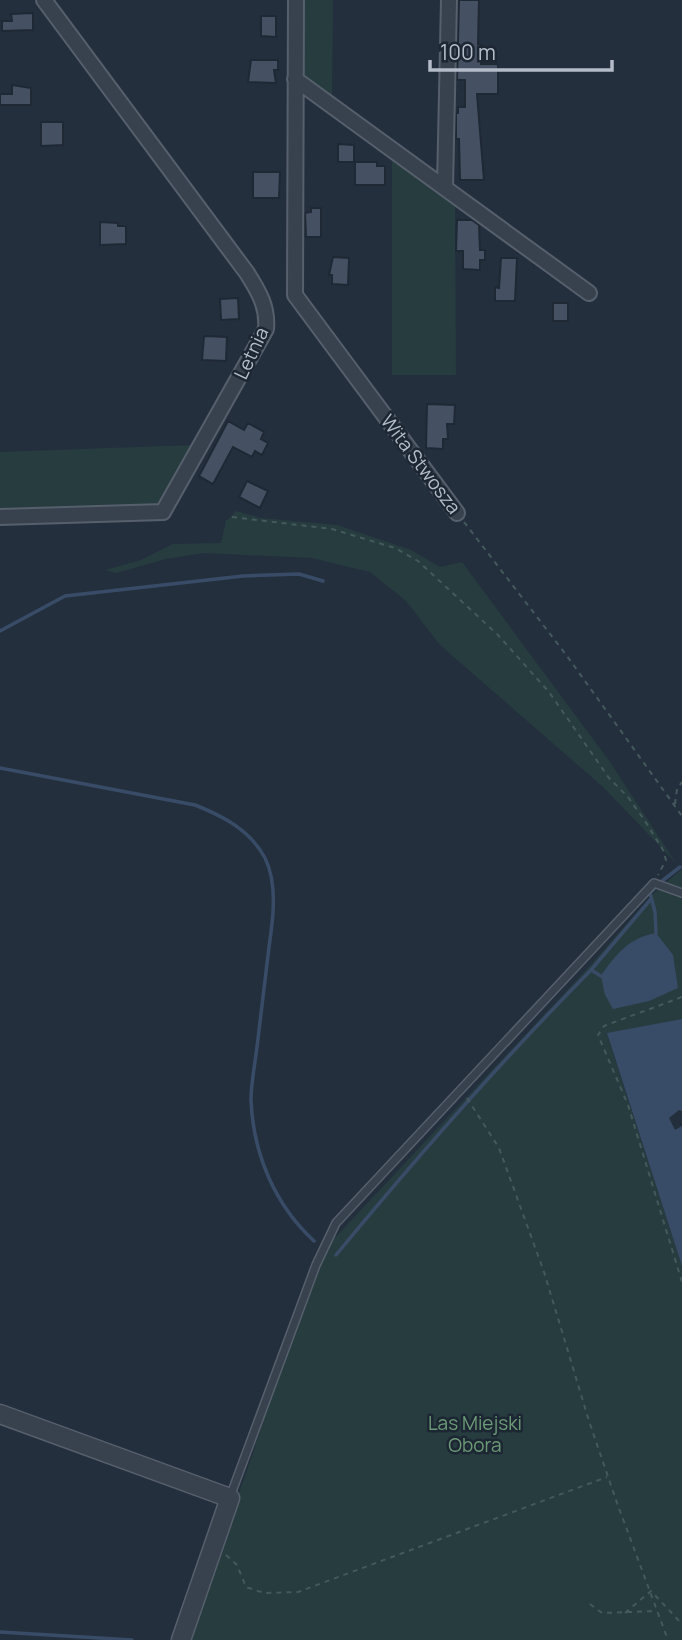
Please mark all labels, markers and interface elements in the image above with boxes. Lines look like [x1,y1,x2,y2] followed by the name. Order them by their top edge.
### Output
[430,28,612,72] scale bar
[440,38,496,66] text: 100 m
[228,323,274,383] street label: Letnia
[375,409,467,519] street label: Wita Stwosza
[428,1410,522,1458] park label: Las Miejski Obora

